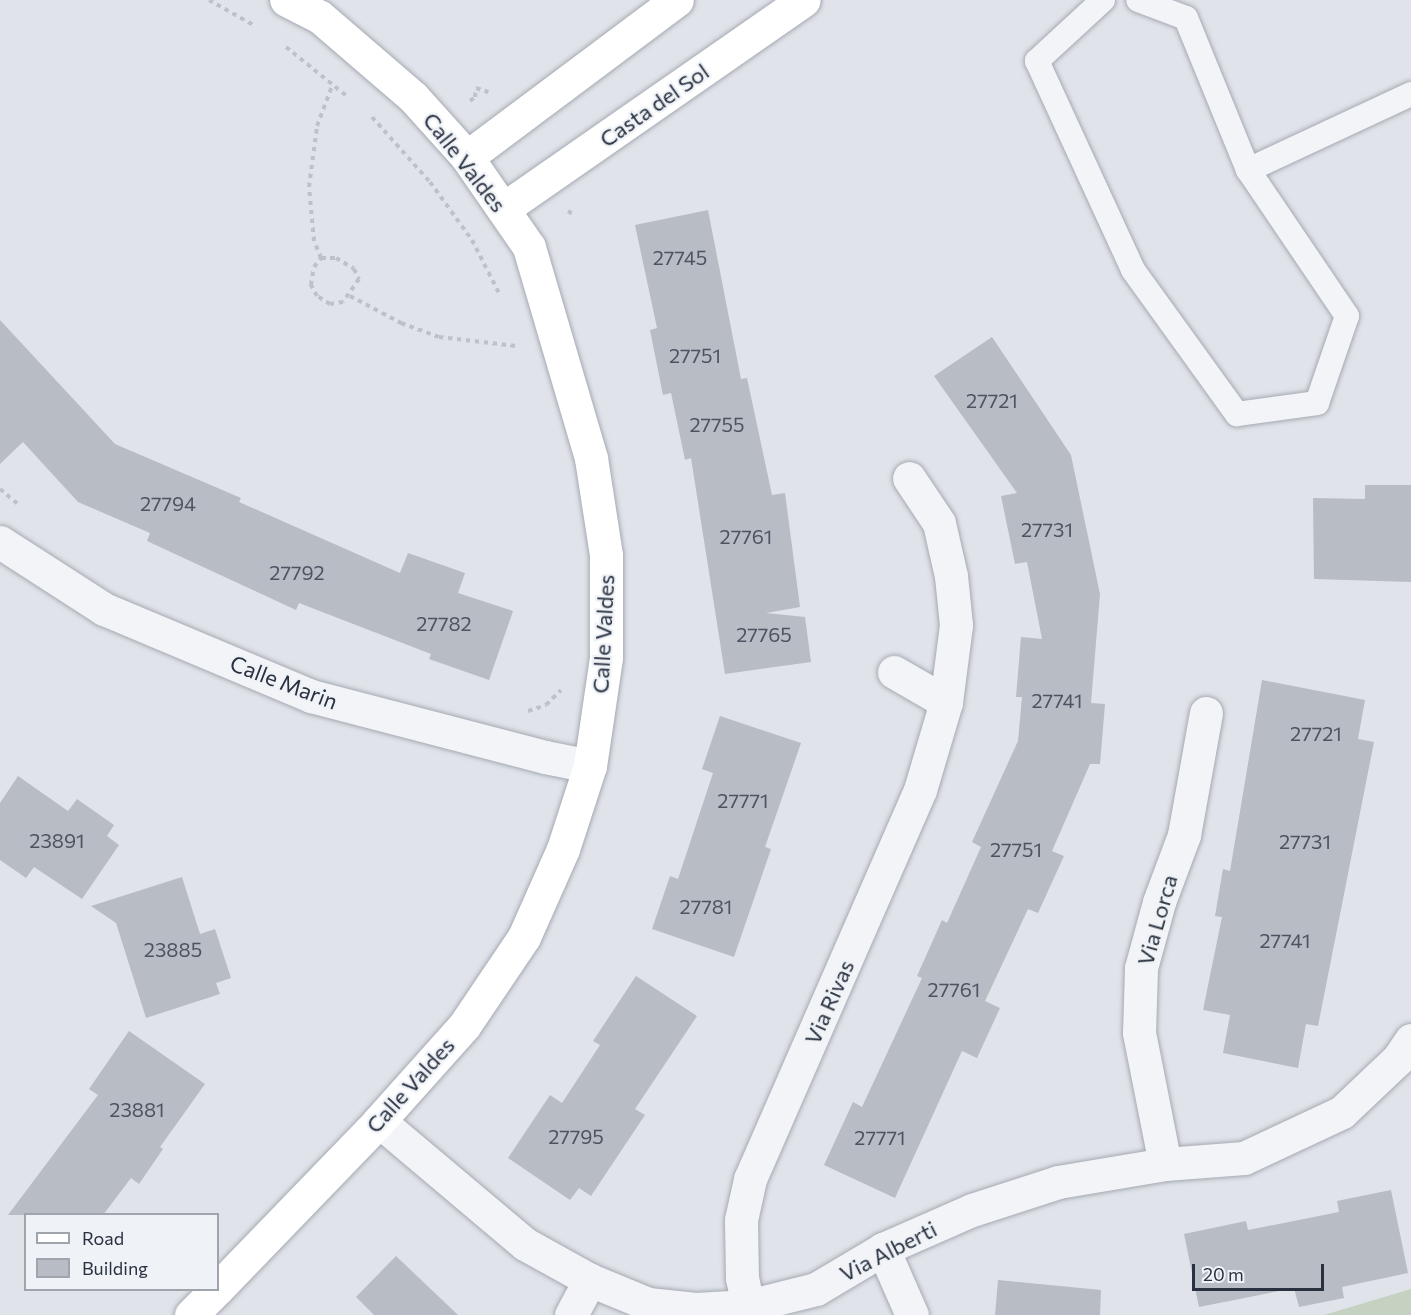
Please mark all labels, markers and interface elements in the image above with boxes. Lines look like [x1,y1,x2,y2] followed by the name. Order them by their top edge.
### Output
[594,58,714,152] street label: Casta del Sol
[418,107,512,217] street label: Calle Valdes
[653,245,707,269] house number: 27745
[669,343,721,367] house number: 27751
[966,388,1018,412] house number: 27721
[689,412,745,436] house number: 27755
[140,491,196,515] house number: 27794
[1021,517,1073,541] house number: 27731
[720,524,772,548] house number: 27761
[269,560,325,584] house number: 27792
[587,574,619,694] street label: Calle Valdes
[416,611,472,635] house number: 27782
[736,622,792,646] house number: 27765
[227,649,341,715] street label: Calle Marin
[1032,688,1082,712] house number: 27741
[1290,721,1342,745] house number: 27721
[717,788,769,812] house number: 27771
[29,828,85,852] house number: 23891
[1279,829,1331,853] house number: 27731
[990,837,1042,861] house number: 27751
[1131,872,1183,968] street label: Via Lorca
[680,894,732,918] house number: 27781
[1260,928,1310,952] house number: 27741
[144,937,202,961] house number: 23885
[799,956,859,1048] street label: Via Rivas
[928,977,980,1001] house number: 27761
[360,1032,460,1138] street label: Calle Valdes
[109,1097,165,1121] house number: 23881
[548,1124,604,1148] house number: 27795
[854,1125,906,1149] house number: 27771
[24,1213,219,1291] legend
[835,1215,941,1287] street label: Via Alberti
[82,1227,124,1249] text: Road
[1195,1252,1327,1290] scale bar
[82,1257,148,1279] text: Building
[1203,1263,1244,1285] text: 20 m

